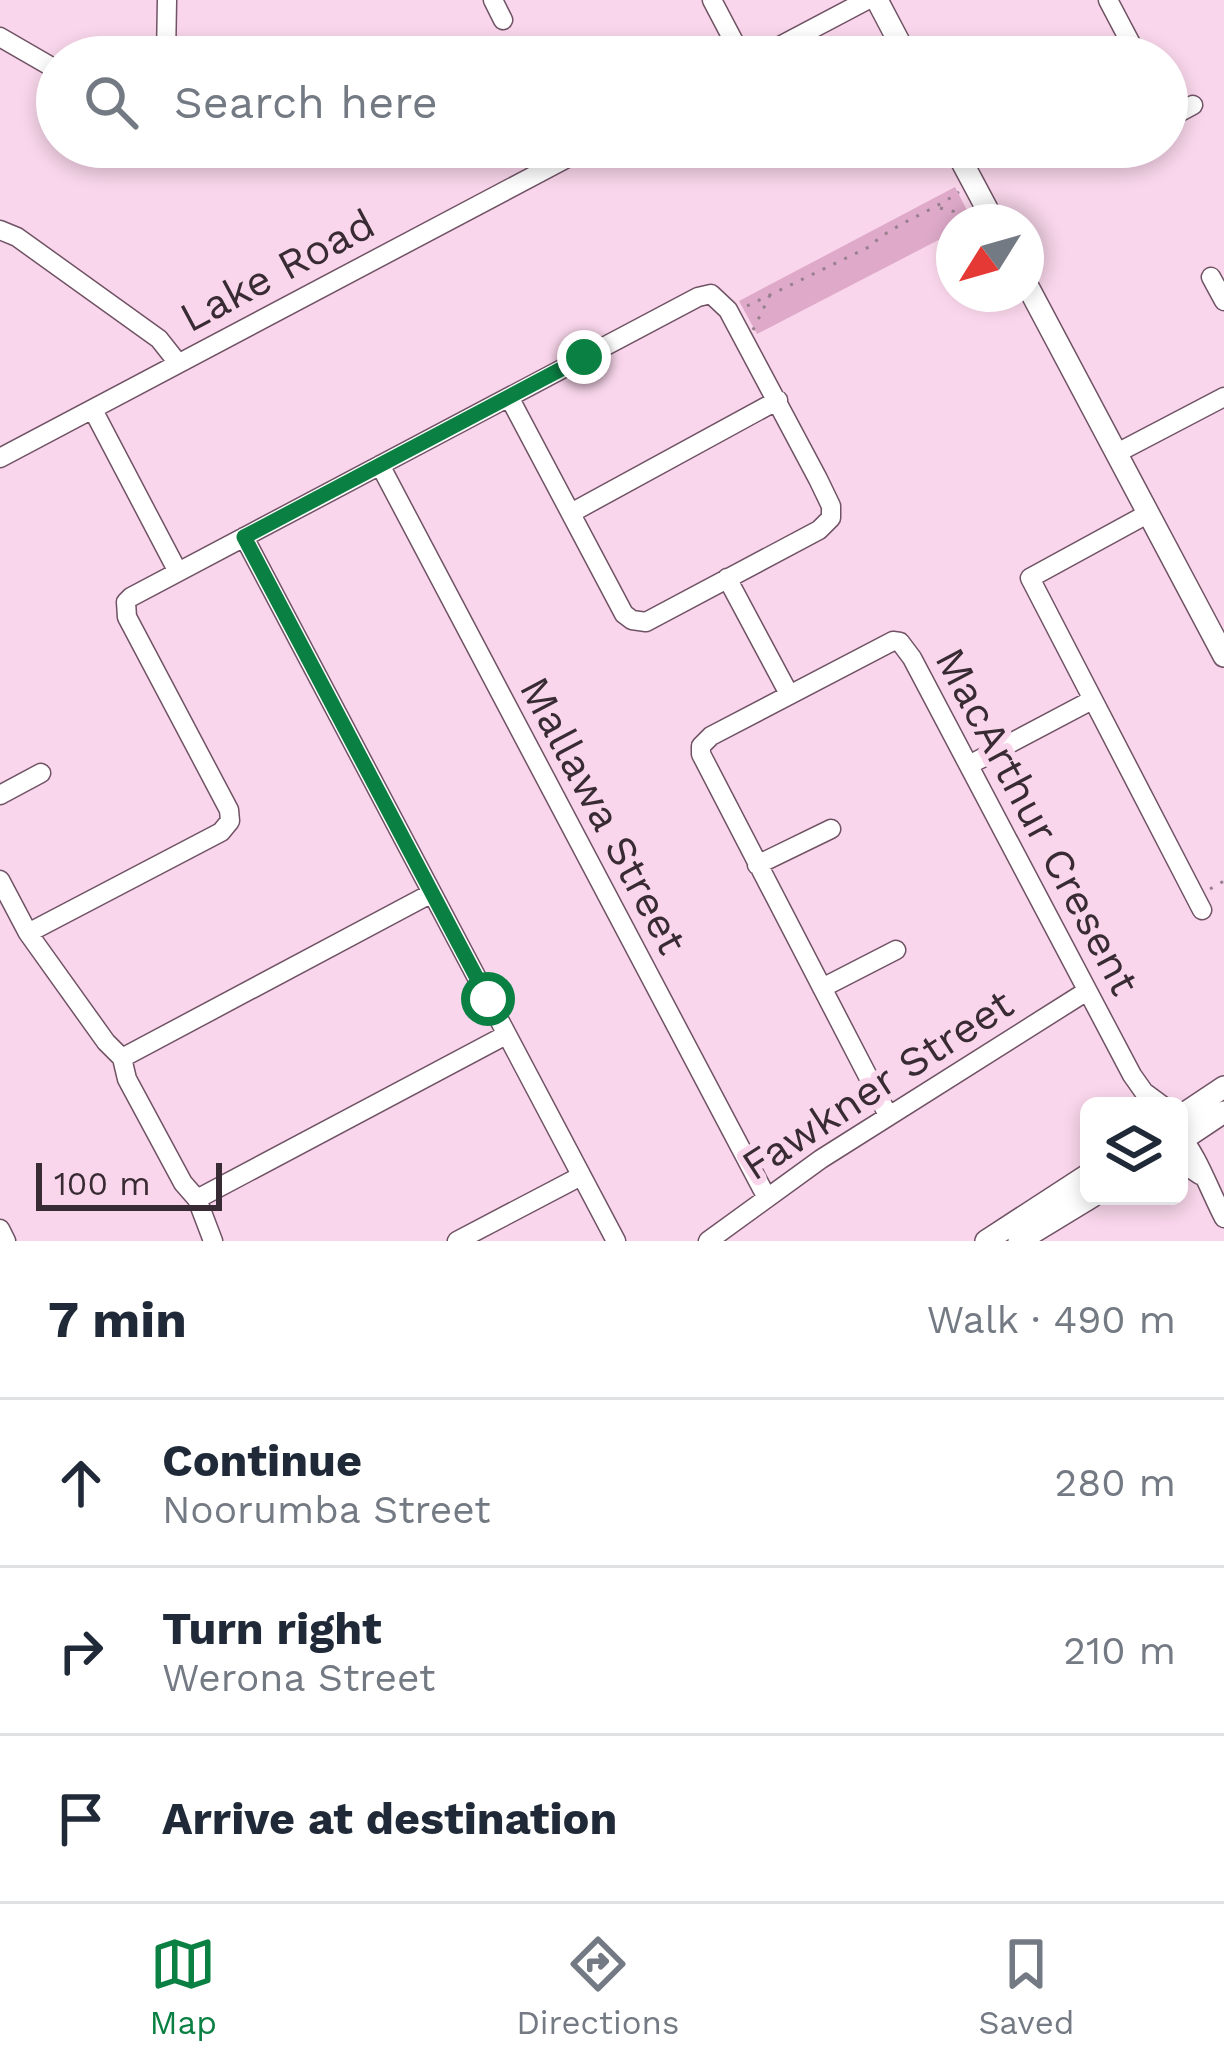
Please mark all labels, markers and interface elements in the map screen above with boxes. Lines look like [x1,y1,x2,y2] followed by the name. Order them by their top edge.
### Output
[36,36,1188,168] search box
[78,69,144,135] icon: search
[174,76,438,129] text: Search here
[172,199,383,342] street label: Lake Road
[936,204,1044,312] north arrow
[557,330,611,384] route end
[925,639,1150,1003] street label: MacArthur Cresent
[510,668,697,962] street label: Mallawa Street
[461,972,515,1026] route start
[733,979,1022,1190] street label: Fawkner Street
[1080,1097,1188,1205] map controls
[1080,1097,1188,1205] button: layers
[36,1157,222,1210] scale bar
[54,1164,151,1203] text: 100 m
[48,1290,187,1349] text: 7 min
[927,1297,1176,1342] text: Walk · 490 m
[162,1434,362,1487] text: Continue
[48,1450,114,1516] icon: ahead
[1055,1460,1176,1505] text: 280 m
[162,1487,491,1532] text: Noorumba Street
[162,1602,382,1655] text: Turn right
[48,1618,114,1684] icon: right
[1063,1628,1176,1673] text: 210 m
[162,1655,435,1700] text: Werona Street
[48,1786,114,1852] icon: arrive
[162,1792,617,1845] text: Arrive at destination
[150,1931,217,2042] tab: Map
[516,1931,679,2042] tab: Directions
[979,1931,1074,2042] tab: Saved

